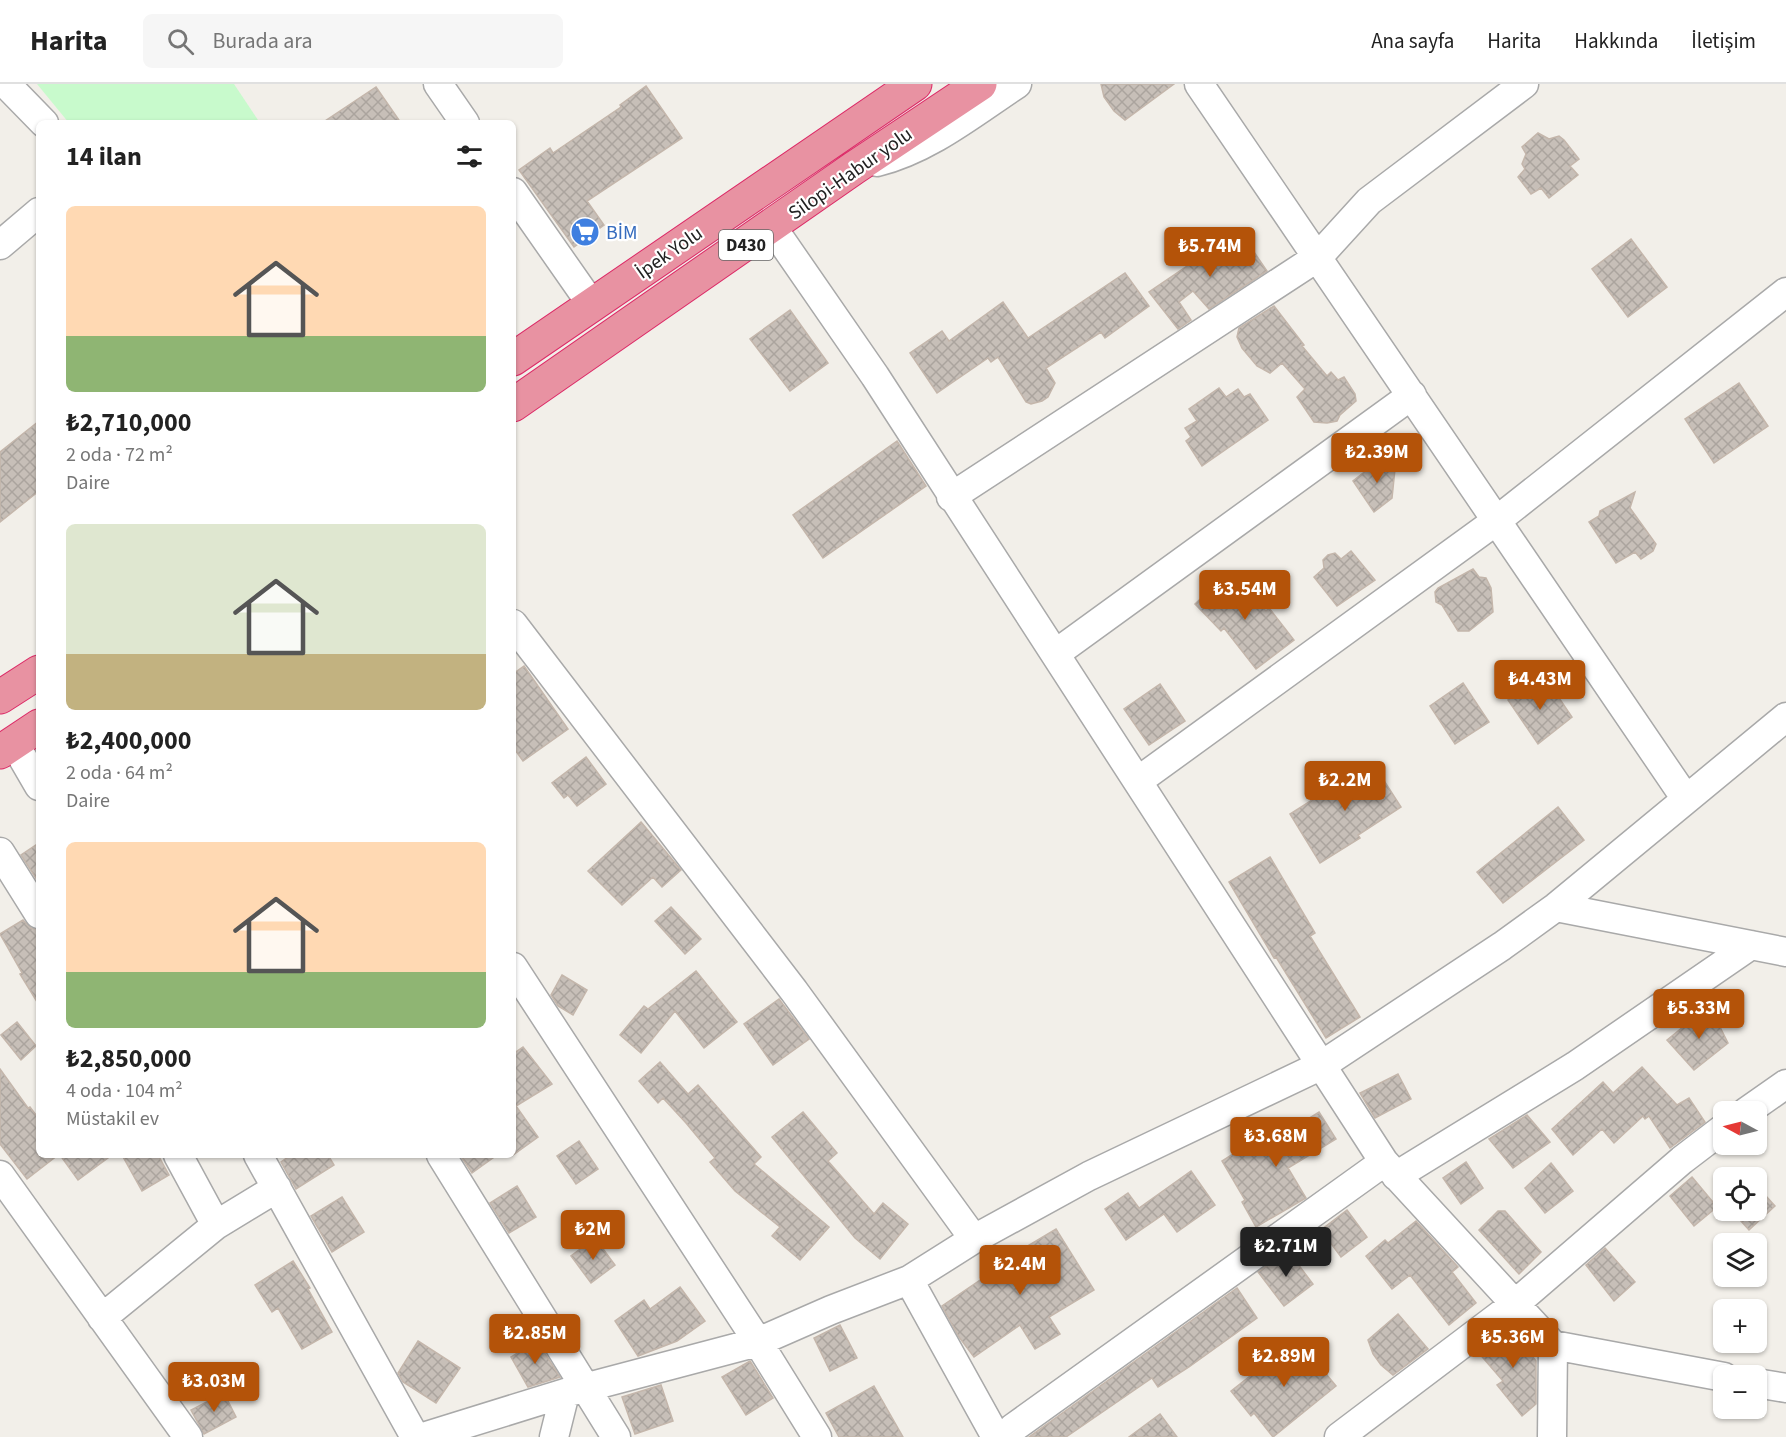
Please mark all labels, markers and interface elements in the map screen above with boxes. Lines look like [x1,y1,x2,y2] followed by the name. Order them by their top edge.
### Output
[143,14,563,68] search box
[30,21,107,61] text: Harita
[164,25,197,58] icon: search
[212,25,313,57] text: Burada ara
[1371,26,1454,56] text: Ana sayfa
[1487,26,1541,56] text: Harita
[1574,26,1658,56] text: Hakkında
[1691,26,1756,56] text: İletişim
[783,121,918,227] street label: Silopi-Habur yolu
[66,138,142,175] text: 14 ilan
[453,140,486,173] icon: filters
[569,216,601,248] supermarket icon: BİM
[606,219,638,247] place label: BİM
[631,220,709,286] street label: İpek Yolu
[1161,227,1259,278] pin: ₺5.74M
[719,230,773,260] road number: D430
[1178,232,1242,260] text: ₺5.74M
[222,245,330,353] icon: home
[66,404,191,441] text: ₺2,710,000
[1328,433,1426,484] pin: ₺2.39M
[1345,438,1409,466] text: ₺2.39M
[66,441,173,469] text: 2 oda · 72 m²
[66,469,110,497] text: Daire
[222,563,330,671] icon: home
[1196,570,1294,621] pin: ₺3.54M
[1213,575,1277,603] text: ₺3.54M
[1491,660,1589,711] pin: ₺4.43M
[1508,665,1572,693] text: ₺4.43M
[66,722,191,759] text: ₺2,400,000
[66,759,173,787] text: 2 oda · 64 m²
[1303,761,1387,812] pin: ₺2.2M
[1319,766,1371,794] text: ₺2.2M
[66,787,110,815] text: Daire
[222,881,330,989] icon: home
[1650,989,1748,1040] pin: ₺5.33M
[1667,994,1731,1022] text: ₺5.33M
[66,1040,191,1077] text: ₺2,850,000
[66,1077,183,1105] text: 4 oda · 104 m²
[1713,1101,1767,1155] north arrow
[1713,1101,1767,1419] map controls
[66,1105,159,1133] text: Müstakil ev
[1227,1117,1325,1168] pin: ₺3.68M
[1244,1122,1308,1150] text: ₺3.68M
[1713,1167,1767,1221] button: locate
[564,1210,622,1261] pin: ₺2M
[575,1215,611,1243] text: ₺2M
[1237,1227,1335,1278] pin: ₺2.71M
[1254,1232,1318,1260] text: ₺2.71M
[1713,1233,1767,1287] button: layers
[978,1245,1062,1296] pin: ₺2.4M
[994,1250,1046,1278] text: ₺2.4M
[1713,1299,1767,1353] button: +
[486,1314,584,1365] pin: ₺2.85M
[1464,1318,1562,1369] pin: ₺5.36M
[503,1319,567,1347] text: ₺2.85M
[1481,1323,1545,1351] text: ₺5.36M
[1235,1337,1333,1388] pin: ₺2.89M
[1252,1342,1316,1370] text: ₺2.89M
[165,1362,263,1413] pin: ₺3.03M
[1713,1365,1767,1419] button: −
[182,1367,246,1395] text: ₺3.03M

